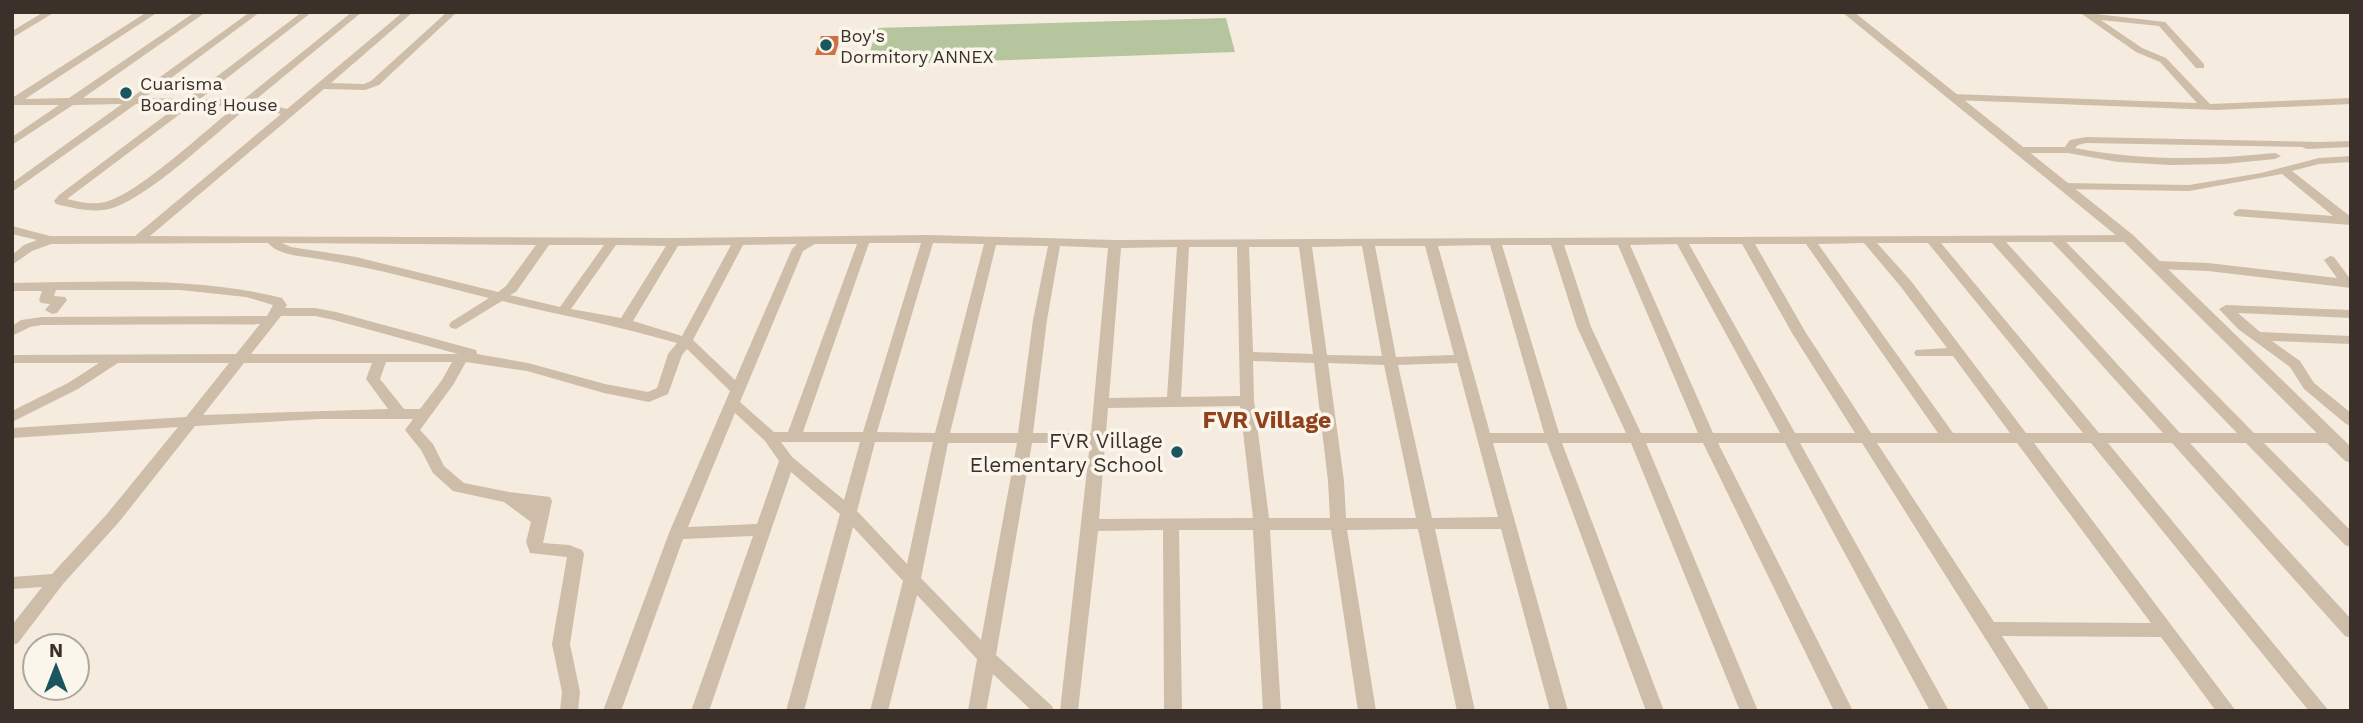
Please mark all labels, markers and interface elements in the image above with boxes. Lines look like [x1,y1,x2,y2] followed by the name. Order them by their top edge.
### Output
[840,25,994,67] place label: Boy's Dormitory ANNEX
[818,37,834,53] marker: Boy's Dormitory ANNEX
[140,73,278,115] place label: Cuarisma Boarding House
[118,85,134,101] marker: Cuarisma Boarding House
[1203,407,1331,434] district label: FVR Village
[970,428,1164,477] place label: FVR Village Elementary School
[1169,444,1185,460] marker: FVR Village Elementary School
[21,632,91,702] north arrow
[49,639,63,662] text: N

